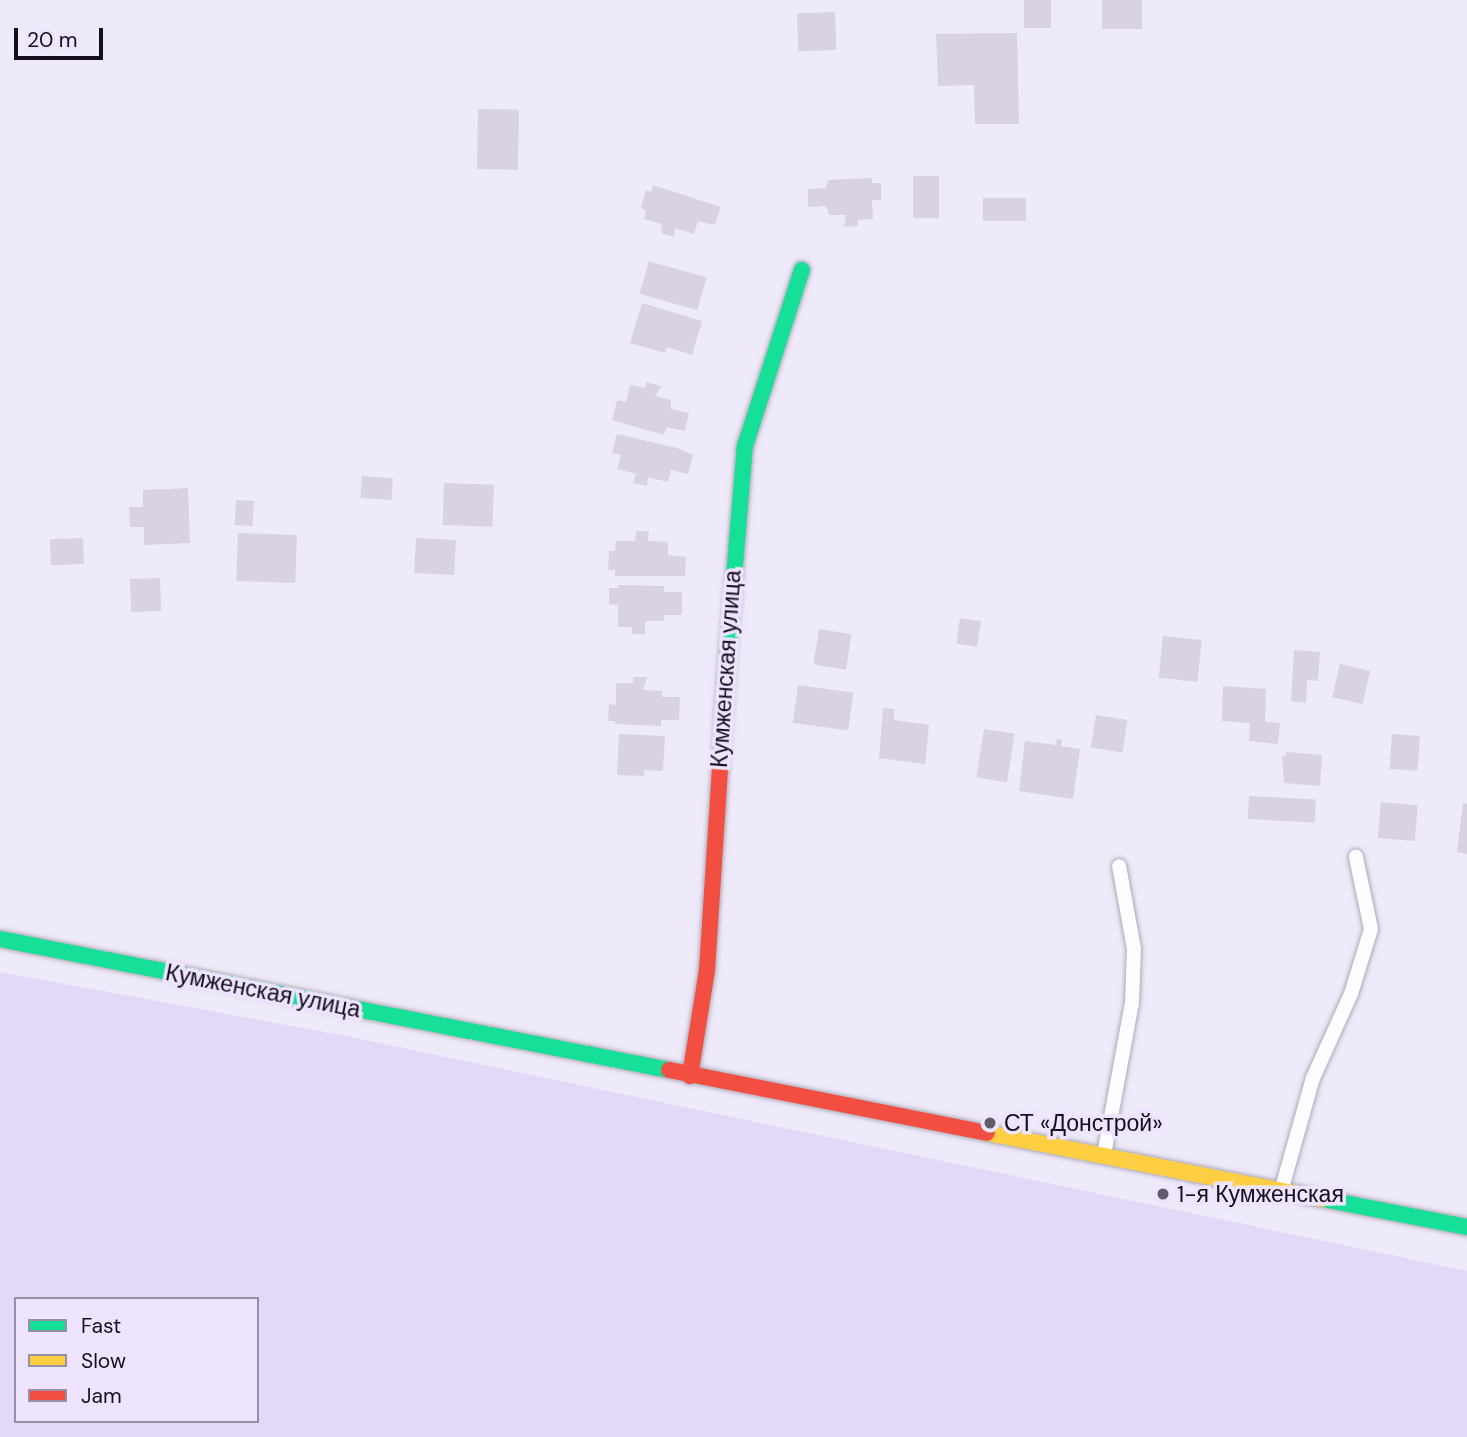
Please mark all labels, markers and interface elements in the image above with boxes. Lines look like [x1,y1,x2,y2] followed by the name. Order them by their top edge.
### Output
[18,14,107,58] scale bar
[27,26,78,54] text: 20 m
[705,569,747,769] street label: Кумженская улица
[163,959,363,1023] street label: Кумженская улица
[1004,1109,1163,1137] place label: СТ «Донстрой»
[982,1115,998,1131] marker: СТ «Донстрой»
[1177,1180,1344,1208] place label: 1-я Кумженская
[1155,1186,1171,1202] marker: 1-я Кумженская
[14,1297,259,1423] legend
[81,1312,121,1340] text: Fast
[81,1347,126,1375] text: Slow
[81,1382,122,1410] text: Jam

